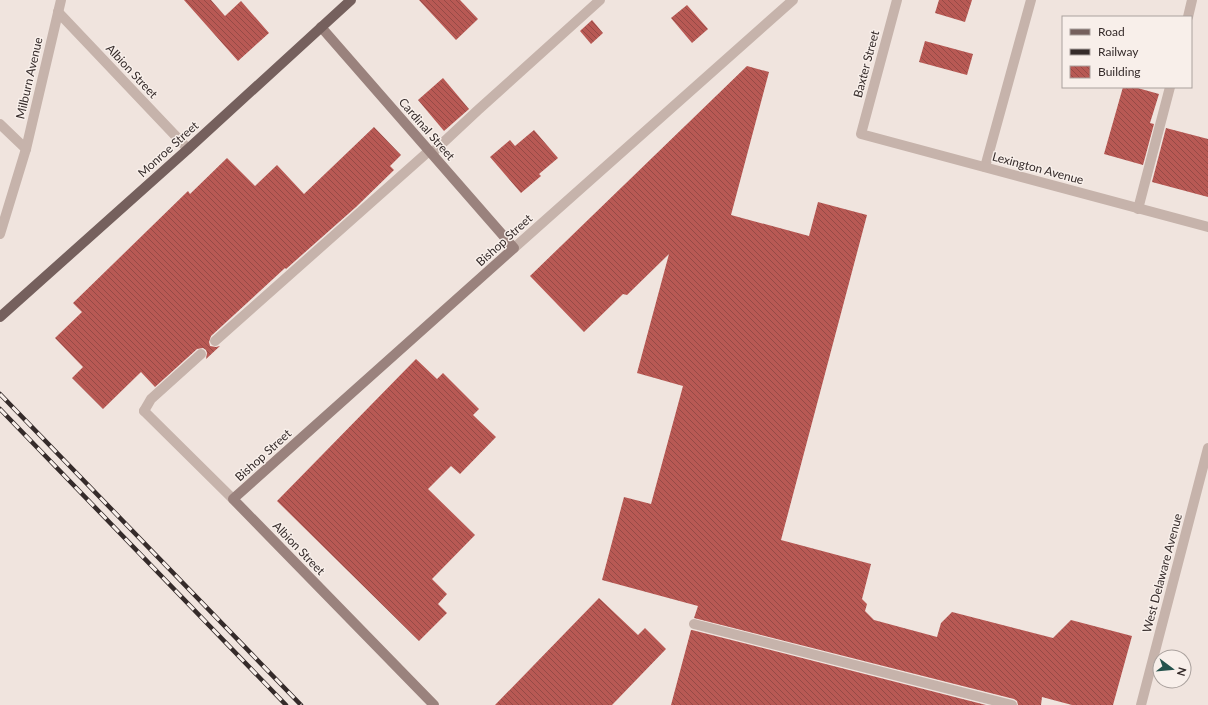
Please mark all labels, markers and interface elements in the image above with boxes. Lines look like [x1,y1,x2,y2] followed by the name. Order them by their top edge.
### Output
[1062,16,1192,88] legend
[1098,24,1125,39] text: Road
[850,28,882,99] street label: Baxter Street
[12,36,46,120] street label: Milburn Avenue
[103,41,161,102] street label: Albion Street
[1098,44,1139,59] text: Railway
[1098,64,1141,79] text: Building
[396,95,459,164] street label: Cardinal Street
[135,117,202,180] street label: Monroe Street
[991,149,1085,187] street label: Lexington Avenue
[473,210,536,269] street label: Bishop Street
[232,425,295,484] street label: Bishop Street
[1139,512,1185,634] street label: West Delaware Avenue
[270,518,329,578] street label: Albion Street
[1152,649,1192,689] north arrow
[1175,666,1190,678] text: N

